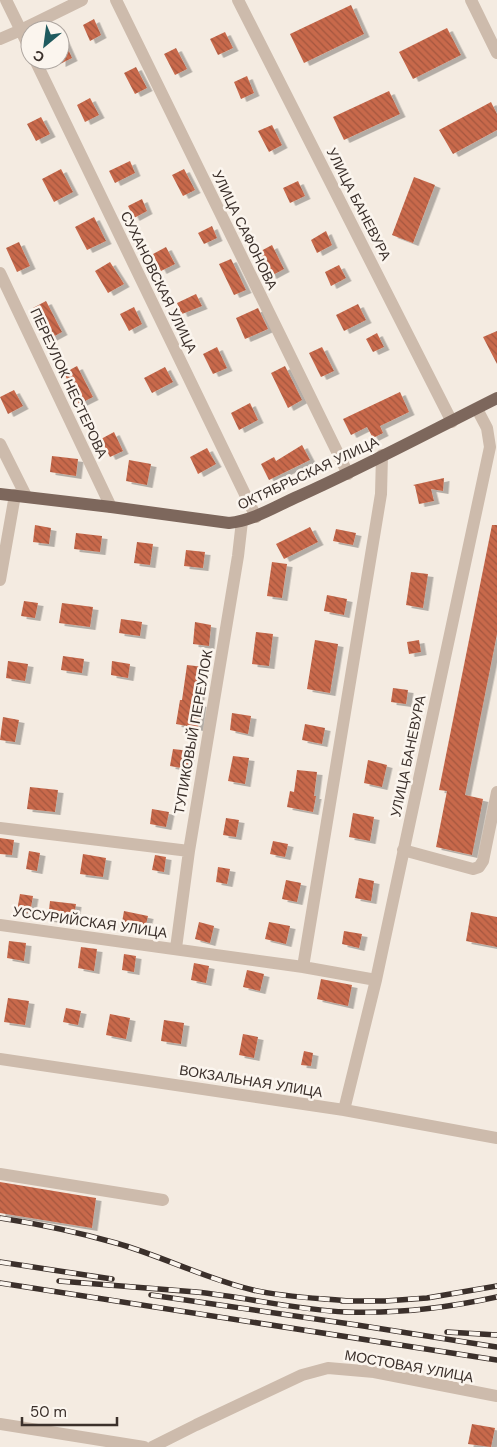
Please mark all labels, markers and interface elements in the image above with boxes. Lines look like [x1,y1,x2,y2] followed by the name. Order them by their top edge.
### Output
[20,20,70,70] north arrow
[30,46,47,67] text: С
[323,145,396,264] street label: УЛИЦА БАНЕВУРА
[208,167,282,293] street label: УЛИЦА САФОНОВА
[117,208,202,357] street label: СУХАНОВСКАЯ УЛИЦА
[26,305,112,462] street label: ПЕРЕУЛОК НЕСТЕРОВА
[235,432,382,514] street label: ОКТЯБРЬСКАЯ УЛИЦА
[170,648,216,816] street label: ТУПИКОВЫЙ ПЕРЕУЛОК
[386,693,430,819] street label: УЛИЦА БАНЕВУРА
[12,902,169,942] street label: УССУРИЙСКАЯ УЛИЦА
[178,1061,325,1101] street label: ВОКЗАЛЬНАЯ УЛИЦА
[343,1346,475,1386] street label: МОСТОВАЯ УЛИЦА
[22,1394,118,1426] scale bar
[30,1402,67,1422] text: 50 m

